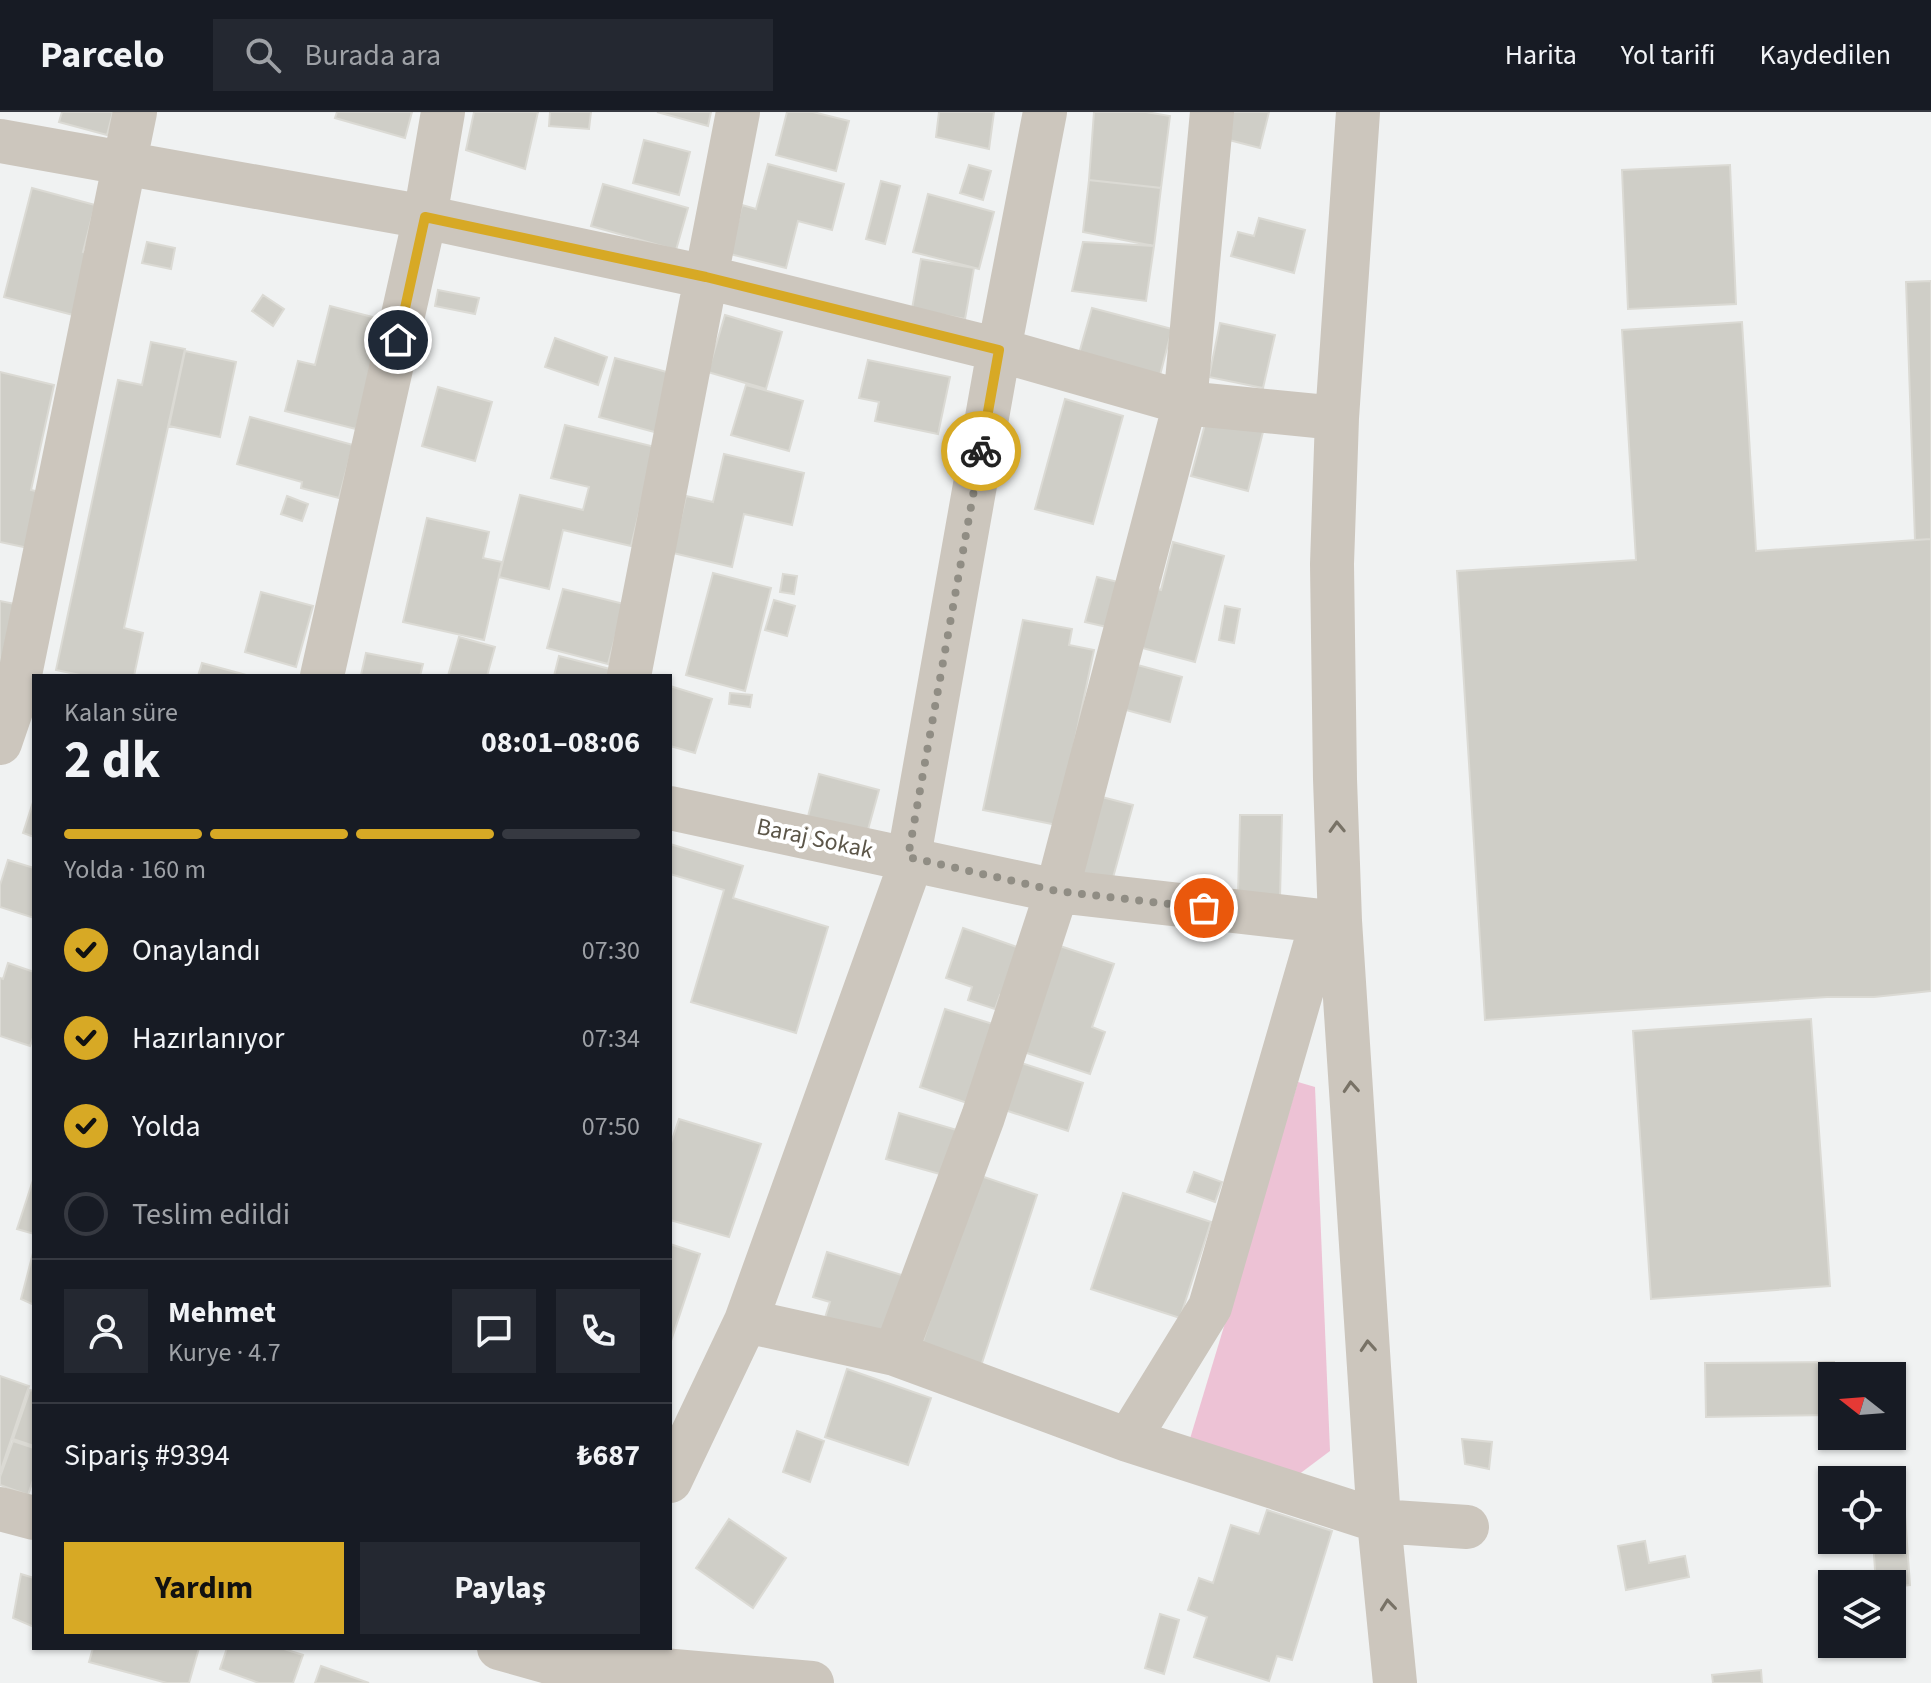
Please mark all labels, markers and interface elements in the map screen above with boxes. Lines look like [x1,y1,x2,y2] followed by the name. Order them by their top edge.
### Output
[213,19,773,91] search box
[40,28,165,82] text: Parcelo
[241,33,285,77] icon: search
[305,34,441,77] text: Burada ara
[1505,35,1577,75] text: Harita
[1621,35,1716,75] text: Yol tarifi
[1760,35,1891,75] text: Kaydedilen
[364,306,432,374] pin
[376,318,420,362] icon: home
[941,411,1021,491] courier
[959,429,1003,473] icon: bike
[64,694,178,731] text: Kalan süre
[481,721,640,764] text: 08:01–08:06
[64,724,160,798] text: 2 dk
[753,809,876,868] street label: Baraj Sokak
[1328,820,1345,833] one-way arrow
[64,851,206,888] text: Yolda · 160 m
[1170,874,1238,942] pin
[1182,886,1226,930] icon: bag
[64,928,108,972] icon: check
[132,929,261,972] text: Onaylandı
[582,932,640,969] text: 07:30
[64,1016,108,1060] icon: check
[132,1017,284,1060] text: Hazırlanıyor
[582,1020,640,1057] text: 07:34
[1343,1080,1360,1093] one-way arrow
[64,1104,108,1148] icon: check
[132,1105,201,1148] text: Yolda
[582,1108,640,1145] text: 07:50
[132,1193,290,1236] text: Teslim edildi
[64,1289,148,1373] button: person
[452,1289,536,1373] button: chat
[556,1289,640,1373] button: phone
[168,1291,276,1334] text: Mehmet
[168,1334,281,1371] text: Kurye · 4.7
[1360,1339,1377,1352] one-way arrow
[1818,1362,1906,1450] north arrow
[1818,1362,1906,1658] map controls
[64,1434,230,1477] text: Sipariş #9394
[577,1434,640,1477] text: ₺687
[1818,1466,1906,1554] button: locate
[64,1542,344,1634] button: Yardım
[360,1542,640,1634] button: Paylaş
[1818,1570,1906,1658] button: layers
[1379,1598,1396,1611] one-way arrow

